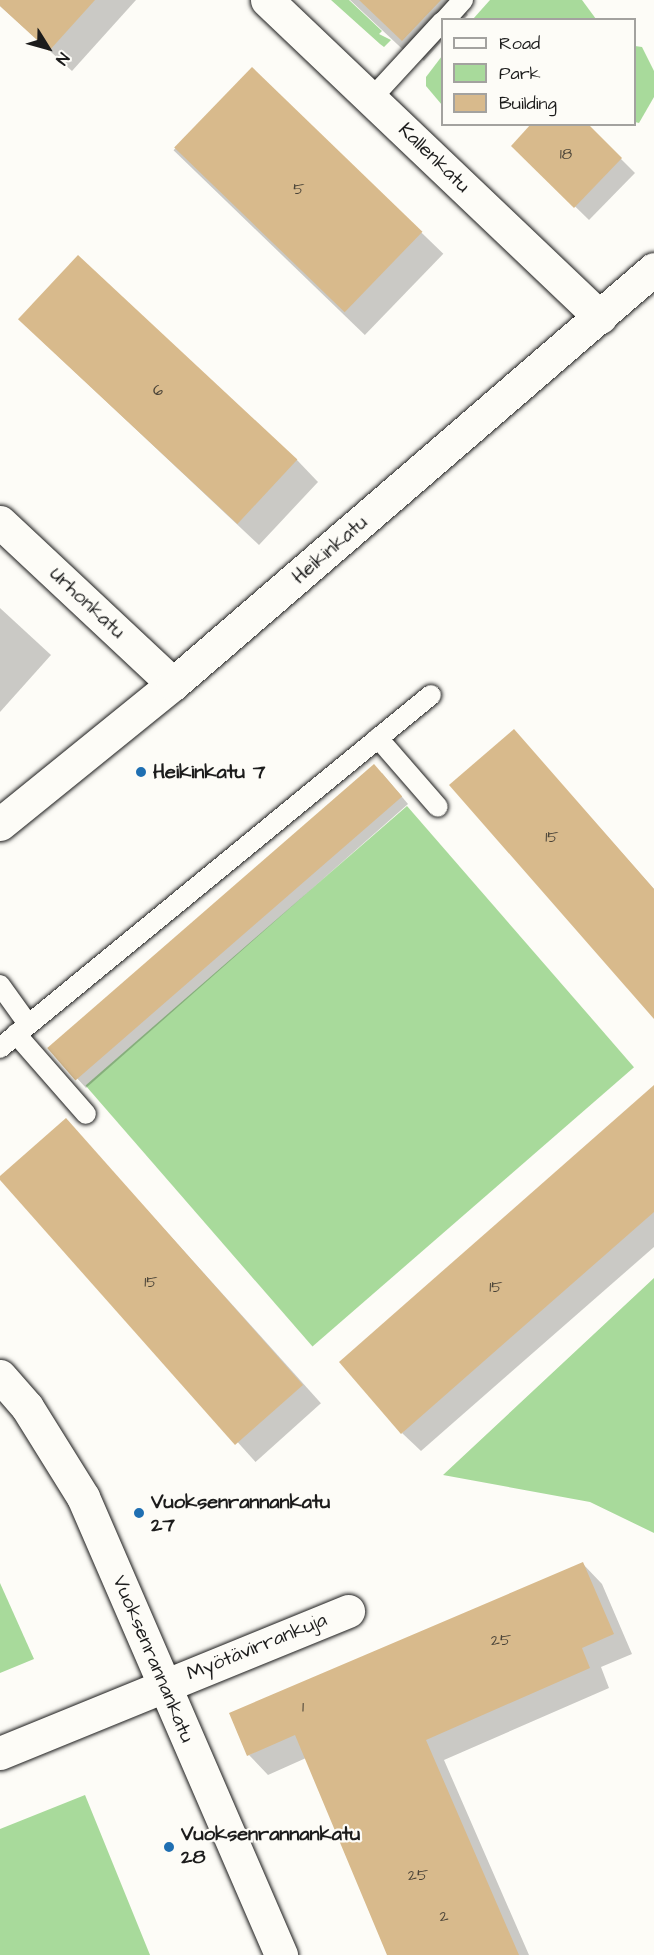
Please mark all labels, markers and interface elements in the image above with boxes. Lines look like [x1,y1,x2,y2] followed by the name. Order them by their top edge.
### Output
[18,18,78,78] north arrow
[441,18,636,126] legend
[499,31,540,56] text: Road
[51,48,74,69] text: N
[499,61,541,86] text: Park
[499,91,557,116] text: Building
[393,118,475,198] street label: Kallenkatu
[560,144,572,164] house number: 18
[293,179,305,199] house number: 5
[153,380,163,400] house number: 6
[287,511,373,589] street label: Heikinkatu
[44,562,130,644] street label: Urhonkatu
[153,760,265,784] place label: Heikinkatu 7
[134,765,148,779] marker: Heikinkatu 7
[545,827,559,847] house number: 15
[144,1272,158,1292] house number: 15
[489,1277,503,1297] house number: 15
[151,1490,330,1537] place label: Vuoksenrannankatu 27
[132,1506,146,1520] marker: Vuoksenrannankatu 27
[107,1572,199,1746] street label: Vuoksenrannankatu
[184,1608,330,1686] street label: Myötävirrankuja
[491,1630,511,1650] house number: 25
[302,1697,304,1717] house number: 1
[181,1823,360,1870] place label: Vuoksenrannankatu 28
[162,1840,176,1854] marker: Vuoksenrannankatu 28
[408,1865,428,1885] house number: 25
[439,1906,449,1926] house number: 2

